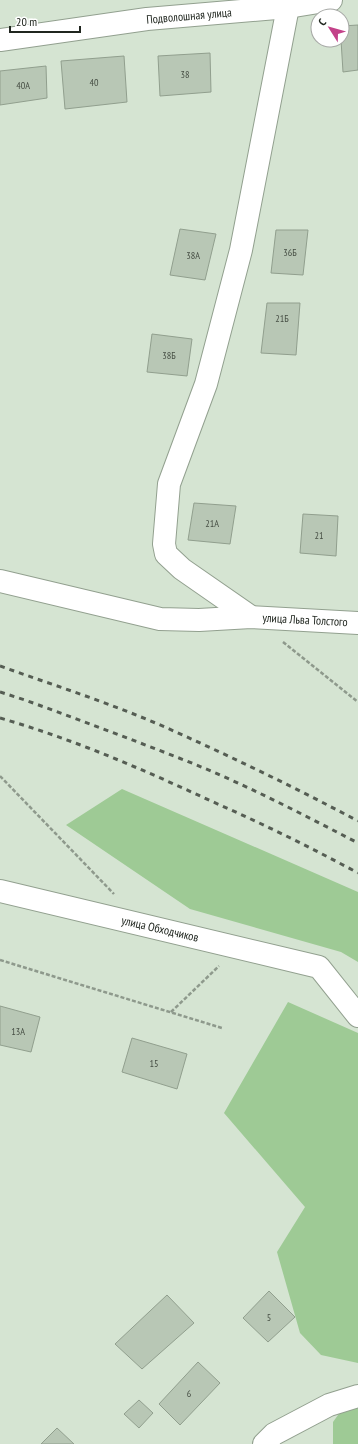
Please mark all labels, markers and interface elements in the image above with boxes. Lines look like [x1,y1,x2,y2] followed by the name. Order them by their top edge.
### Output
[146,4,233,27] street label: Подволошная улица
[10,8,80,34] scale bar
[310,8,350,48] north arrow
[16,14,37,29] text: 20 m
[315,16,329,28] text: С
[181,68,190,81] house number: 38
[90,76,99,89] house number: 40
[16,79,30,92] house number: 40А
[283,246,297,259] house number: 36Б
[186,249,200,262] house number: 38А
[275,312,289,325] house number: 21Б
[162,349,176,362] house number: 38Б
[205,517,219,530] house number: 21А
[315,529,324,542] house number: 21
[262,610,348,629] street label: улица Льва Толстого
[120,912,200,945] street label: улица Обходчиков
[11,1025,25,1038] house number: 13А
[150,1057,159,1070] house number: 15
[267,1311,271,1324] house number: 5
[187,1387,192,1400] house number: 6

